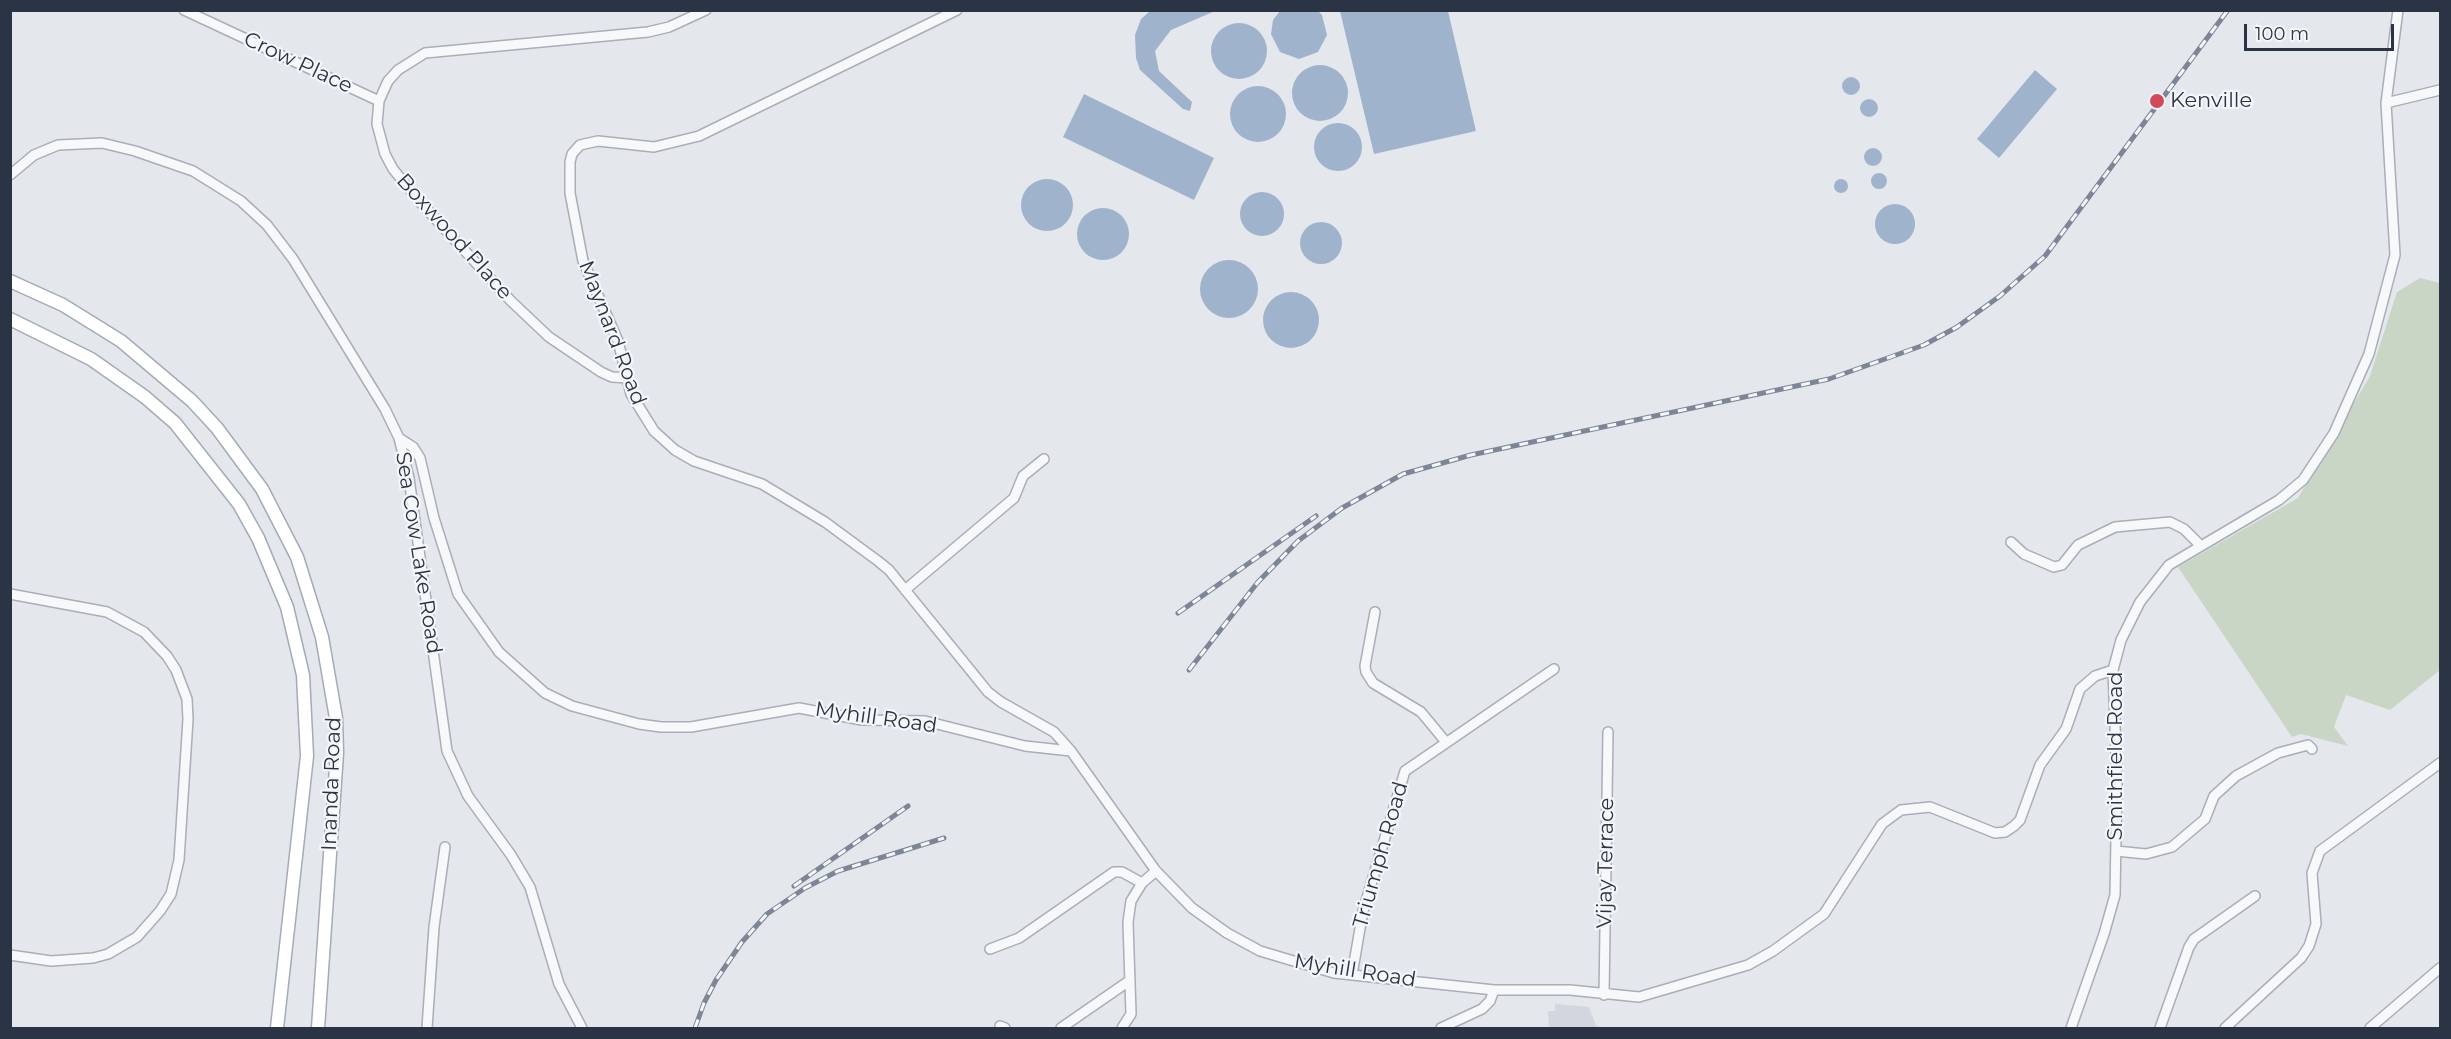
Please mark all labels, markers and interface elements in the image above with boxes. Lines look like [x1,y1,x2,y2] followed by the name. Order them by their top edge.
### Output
[2247,12,2397,50] scale bar
[2255,23,2309,45] text: 100 m
[240,27,356,99] street label: Crow Place
[2170,88,2252,114] place label: Kenville
[2148,92,2166,110] marker: Kenville
[391,169,517,305] street label: Boxwood Place
[573,257,651,409] street label: Maynard Road
[390,450,446,656] street label: Sea Cow Lake Road
[2103,671,2129,841] street label: Smithfield Road
[813,697,939,739] street label: Myhill Road
[317,717,347,851] street label: Inanda Road
[1348,779,1414,931] street label: Triumph Road
[1592,797,1620,929] street label: Vijay Terrace
[1292,949,1418,993] street label: Myhill Road

